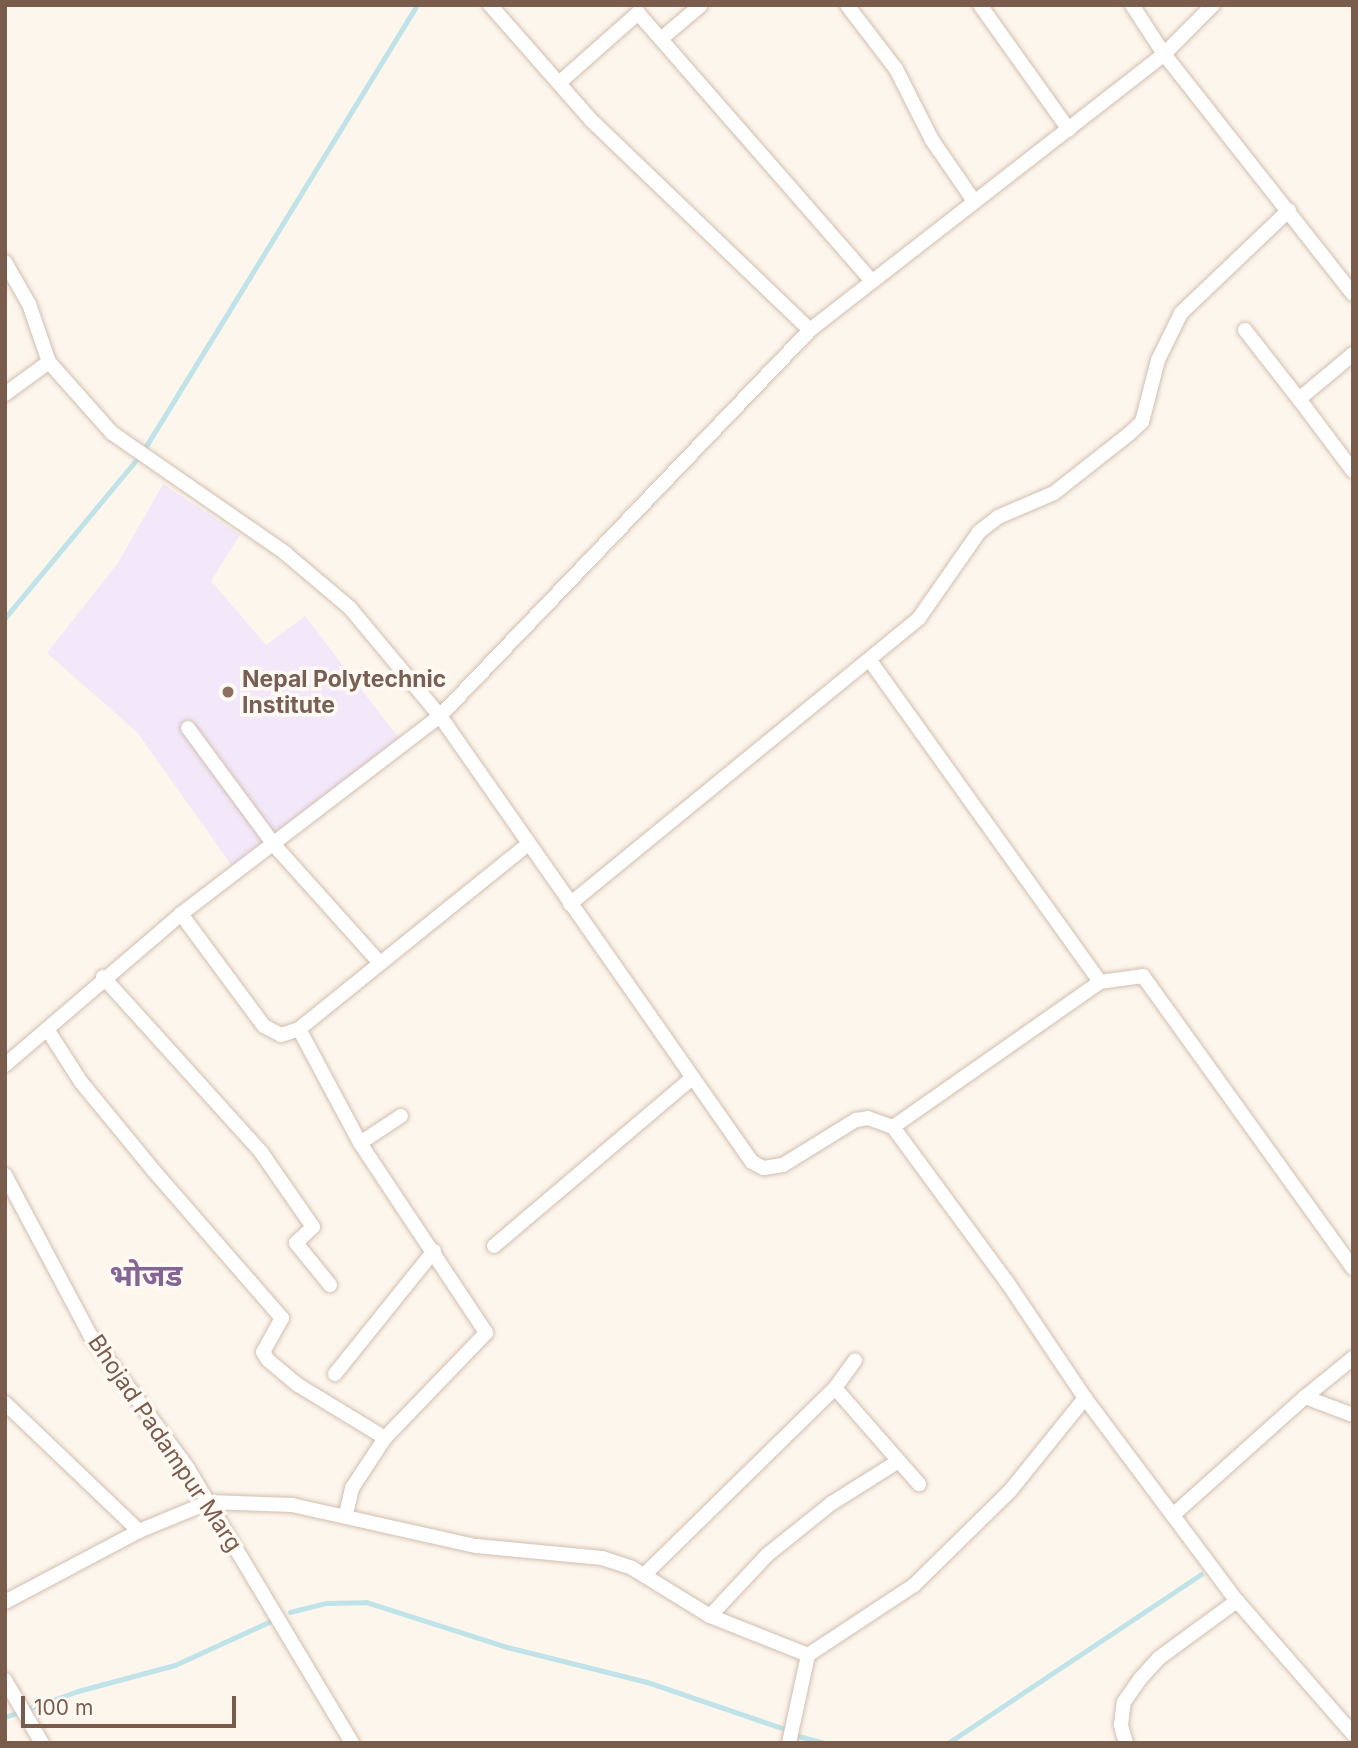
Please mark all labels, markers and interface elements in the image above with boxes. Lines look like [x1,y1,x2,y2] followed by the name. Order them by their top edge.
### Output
[242,665,446,719] place label: Nepal Polytechnic Institute
[220,684,236,700] marker: Nepal Polytechnic Institute
[110,1257,182,1293] district label: भोजड
[82,1330,248,1556] street label: Bhojad Padampur Marg
[24,1682,240,1726] scale bar
[34,1695,93,1720] text: 100 m

